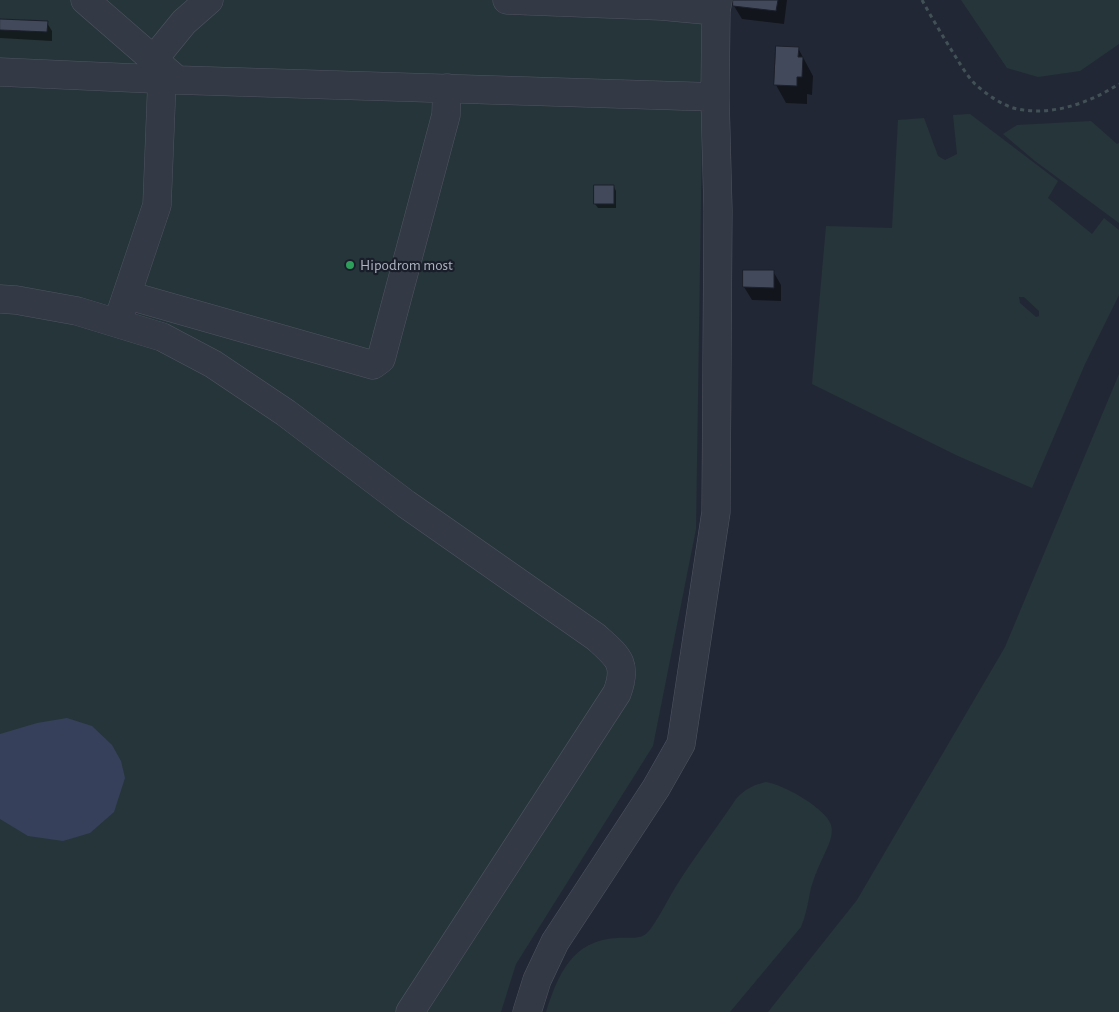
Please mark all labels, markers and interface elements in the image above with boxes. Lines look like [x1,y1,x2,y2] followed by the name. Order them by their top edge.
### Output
[360,256,453,274] place label: Hipodrom most
[344,259,356,271] marker: Hipodrom most

